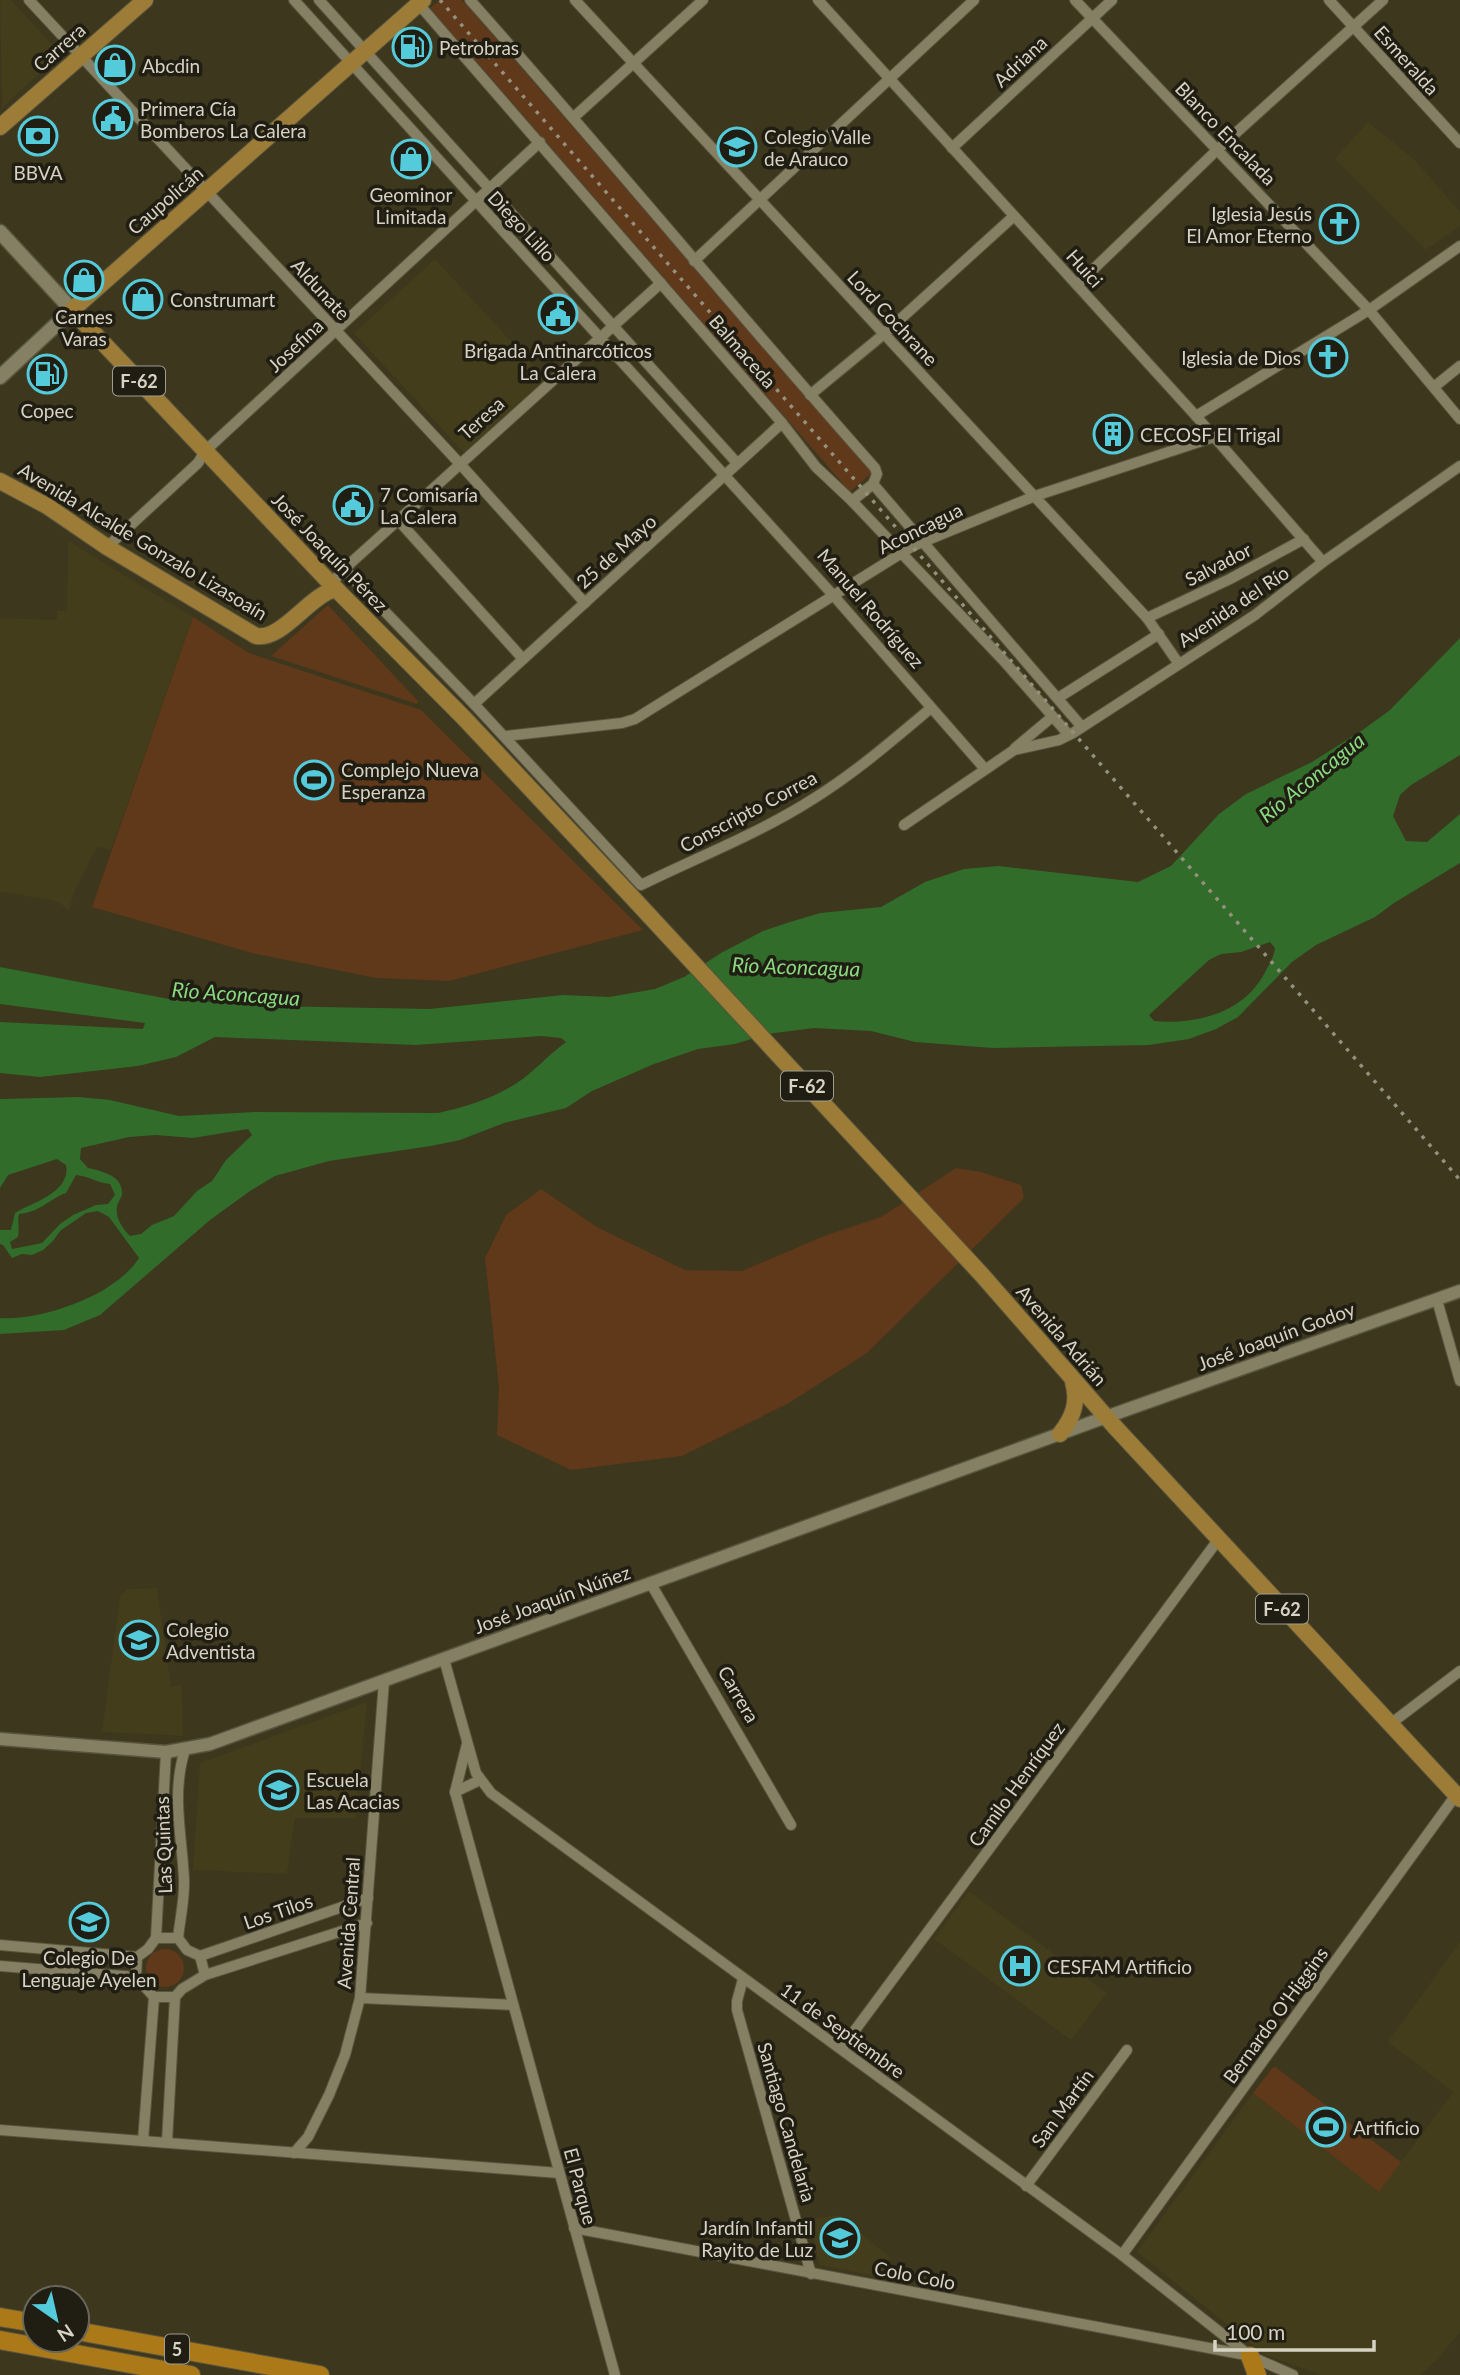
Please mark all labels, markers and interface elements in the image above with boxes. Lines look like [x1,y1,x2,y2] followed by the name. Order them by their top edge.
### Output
[28,18,90,76] street label: Carrera
[1370,21,1444,99] street label: Esmeralda
[391,26,433,68] fuel station icon: Petrobras
[989,31,1051,91] street label: Adriana
[439,36,519,59] place label: Petrobras
[94,44,136,86] shop icon: Abcdin
[142,54,200,77] place label: Abcdin
[1171,76,1281,190] street label: Blanco Encalada
[140,97,307,142] place label: Primera Cía Bomberos La Calera
[92,98,134,140] public building icon: Primera Cía Bomberos La Calera
[17,115,59,157] bank icon: BBVA
[764,125,871,170] place label: Colegio Valle de Arauco
[716,126,758,168] school or university icon: Colegio Valle de Arauco
[390,138,432,180] shop icon: Geominor Limitada
[13,161,63,184] place label: BBVA
[123,161,207,239] street label: Caupolicán
[369,183,453,228] place label: Geominor Limitada
[483,186,561,266] street label: Diego Lillo
[1186,202,1312,247] place label: Iglesia Jesús El Amor Eterno
[1318,203,1360,245] church icon: Iglesia Jesús El Amor Eterno
[1062,244,1108,292] street label: Huici
[287,254,355,324] street label: Aldunate
[63,259,105,301] shop icon: Carnes Varas
[843,266,943,370] street label: Lord Cochrane
[122,278,164,320] shop icon: Construmart
[170,288,275,311] place label: Construmart
[537,293,579,335] public building icon: Brigada Antinarcóticos La Calera
[55,305,113,350] place label: Carnes Varas
[705,309,781,393] street label: Balmaceda
[262,314,328,376] street label: Josefina
[1307,336,1349,378] church icon: Iglesia de Dios
[464,339,652,384] place label: Brigada Antinarcóticos La Calera
[1181,346,1301,369] place label: Iglesia de Dios
[26,353,68,395] fuel station icon: Copec
[113,366,165,396] road number: F-62
[454,392,508,444] street label: Teresa
[20,399,74,422] place label: Copec
[1092,413,1134,455] building icon: CECOSF El Trigal
[1140,423,1281,446] place label: CECOSF El Trigal
[14,457,272,625] street label: Avenida Alcalde Gonzalo Lizasoaín
[380,483,478,528] place label: 7 Comisaría La Calera
[332,484,374,526] public building icon: 7 Comisaría La Calera
[267,488,393,616] street label: José Joaquín Pérez
[874,498,966,558] street label: Aconcagua
[571,509,661,593] street label: 25 de Mayo
[1181,537,1255,590] street label: Salvador
[813,544,929,672] street label: Manuel Rodríguez
[1173,560,1293,652] street label: Avenida del Río
[1253,727,1369,827] water label: Río Aconcagua
[341,758,479,803] place label: Complejo Nueva Esperanza
[293,759,335,801] sports icon: Complejo Nueva Esperanza
[676,765,820,857] street label: Conscripto Correa
[731,951,861,981] water label: Río Aconcagua
[171,976,301,1010] water label: Río Aconcagua
[781,1072,833,1100] road number: F-62
[1012,1280,1112,1390] street label: Avenida Adrián
[1194,1297,1358,1375] street label: José Joaquín Godoy
[471,1560,633,1638] street label: José Joaquín Núñez
[1256,1594,1308,1624] road number: F-62
[166,1618,256,1663] place label: Colegio Adventista
[118,1619,160,1661] school or university icon: Colegio Adventista
[714,1661,764,1727] street label: Carrera
[963,1717,1069,1851] street label: Camilo Henríquez
[306,1768,400,1813] place label: Escuela Las Acacias
[258,1769,300,1811] school or university icon: Escuela Las Acacias
[150,1796,176,1894] street label: Las Quintas
[332,1856,364,1990] street label: Avenida Central
[240,1888,316,1934] street label: Los Tilos
[68,1901,110,1943] school or university icon: Colegio De Lenguaje Ayelen
[1218,1942,1332,2088] street label: Bernardo O'Higgins
[999,1945,1041,1987] hospital icon: CESFAM Artificio
[21,1946,157,1991] place label: Colegio De Lenguaje Ayelen
[1047,1955,1192,1978] place label: CESFAM Artificio
[776,1977,910,2083] street label: 11 de Septiembre
[753,2040,821,2204] street label: Santiago Candelaria
[1026,2064,1098,2152] street label: San Martín
[1305,2106,1347,2148] sports icon: Artificio
[1353,2116,1420,2139] place label: Artificio
[560,2145,602,2227] street label: El Parque
[700,2216,813,2261] place label: Jardín Infantil Rayito de Luz
[819,2217,861,2259] school or university icon: Jardín Infantil Rayito de Luz
[873,2256,957,2294] street label: Colo Colo
[21,2284,91,2354] north arrow
[1215,2308,1374,2352] scale bar
[1226,2319,1285,2344] text: 100 m
[53,2320,78,2347] text: N
[165,2334,189,2364] road number: 5

